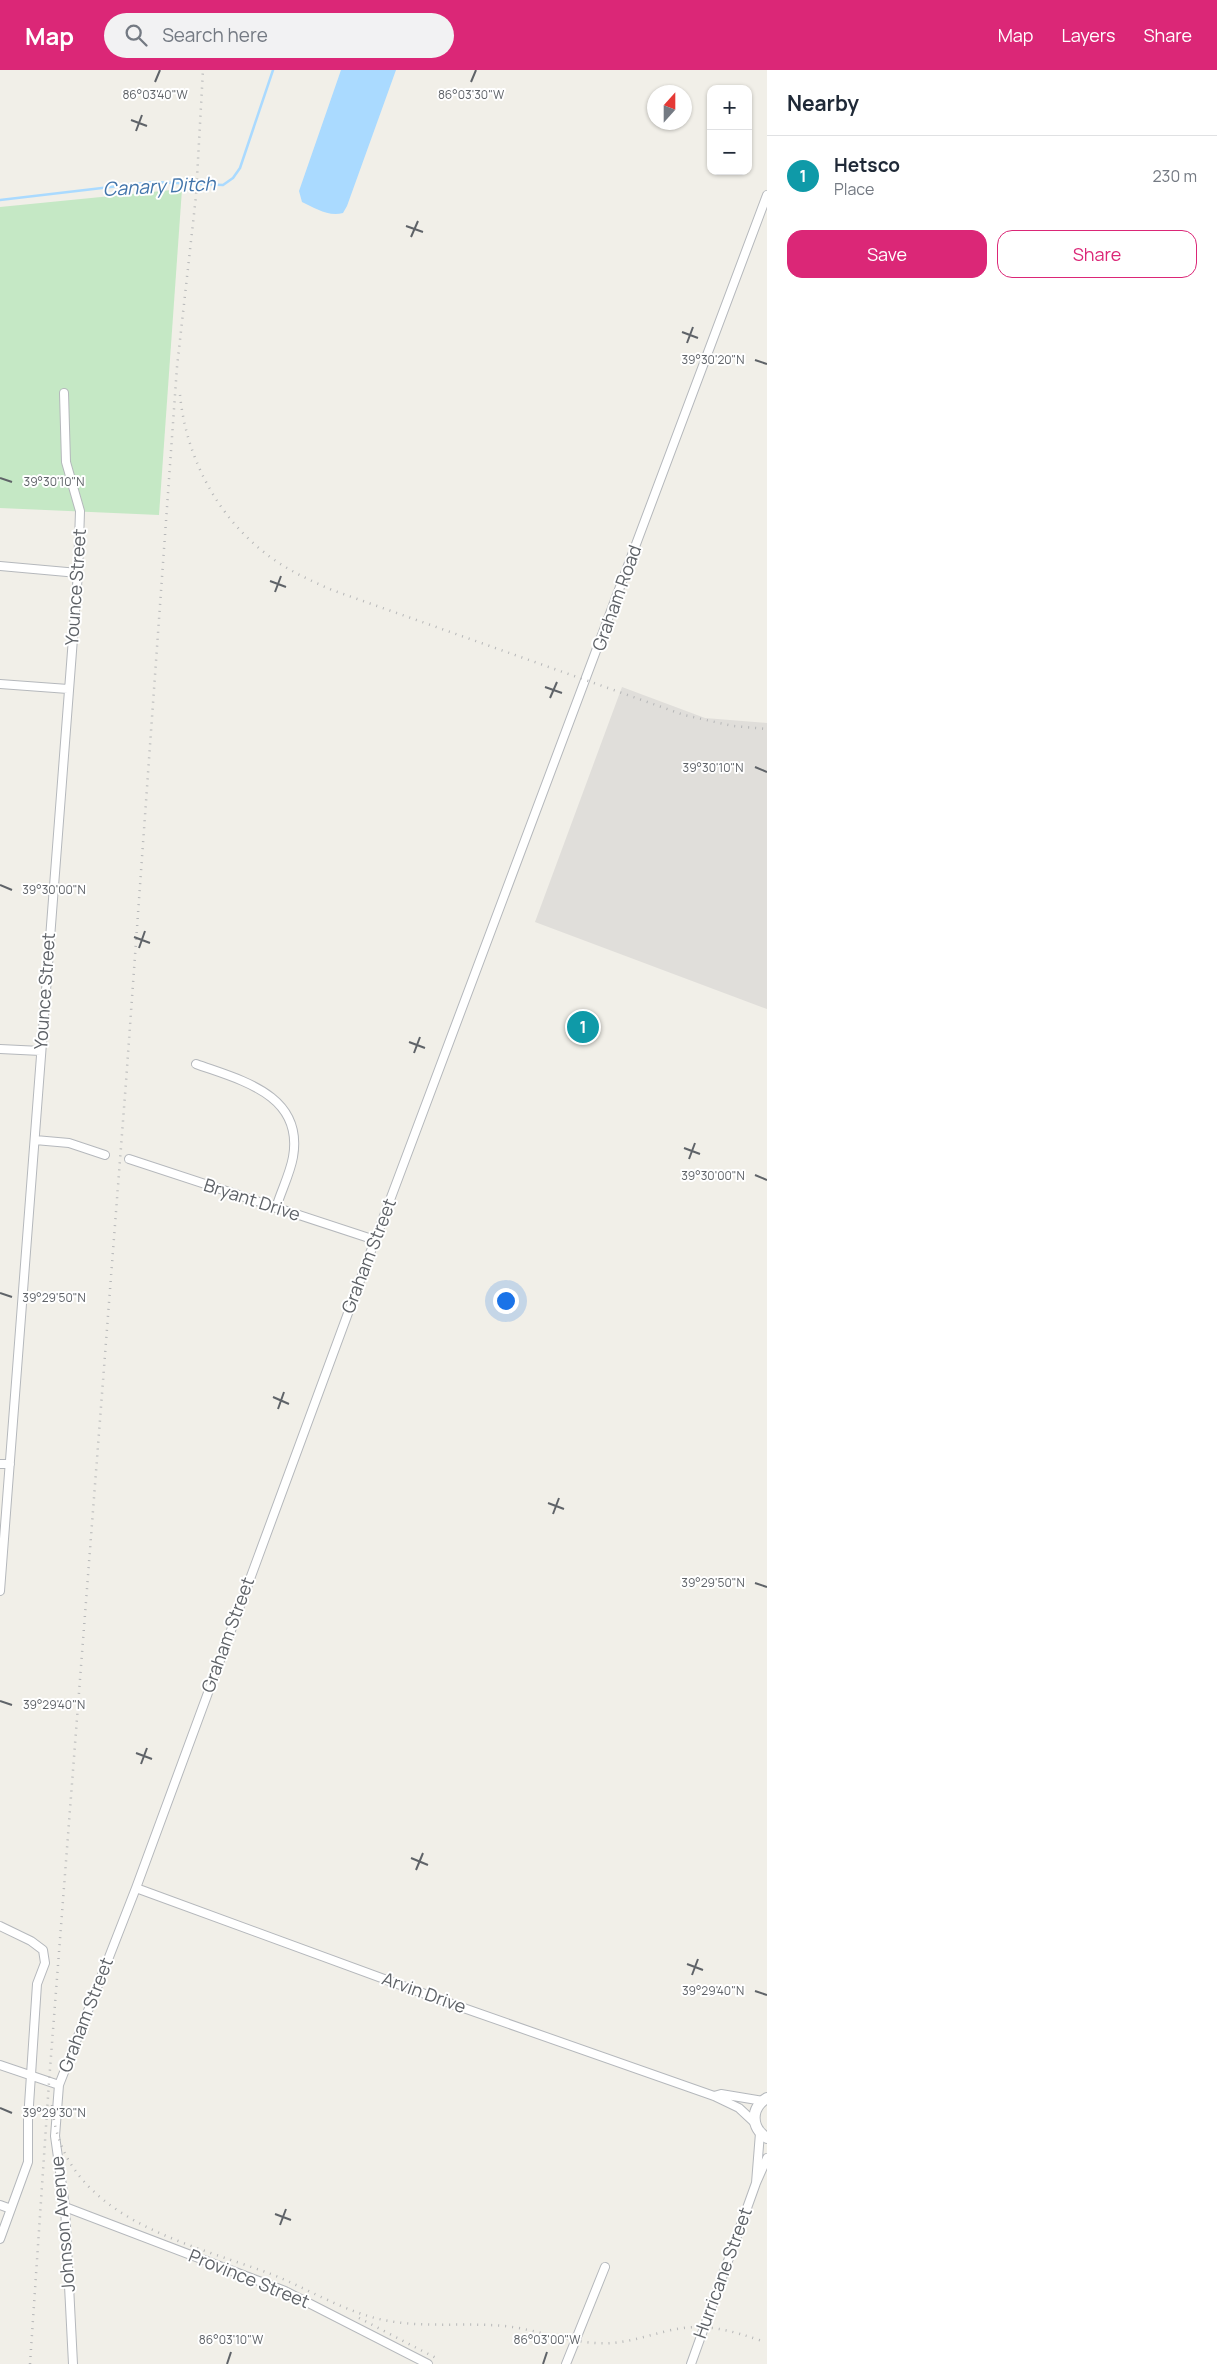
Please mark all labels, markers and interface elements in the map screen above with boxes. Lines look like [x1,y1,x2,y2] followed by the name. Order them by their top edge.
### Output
[104,13,454,58] search box
[25,19,74,52] text: Map
[122,21,150,49] icon: search
[162,22,268,48] text: Search here
[998,23,1033,47] text: Map
[1061,23,1115,47] text: Layers
[1143,23,1192,47] text: Share
[647,85,692,130] north arrow
[707,85,752,175] map controls
[707,85,752,130] button: +
[122,86,188,103] text: 86°03'40"W
[438,86,505,103] text: 86°03'30"W
[787,89,859,117] text: Nearby
[707,130,752,175] button: −
[834,152,900,178] text: Hetsco
[799,165,807,187] text: 1
[1153,165,1197,187] text: 230 m
[102,170,217,202] water label: Canary Ditch
[834,178,874,200] text: Place
[787,230,987,278] button: Save
[997,230,1197,278] button: Share
[681,351,745,368] text: 39°30'20"N
[24,473,84,490] text: 39°30'10"N
[59,528,91,646] street label: Younce Street
[586,541,646,654] street label: Graham Road
[683,759,743,776] text: 39°30'10"N
[22,881,86,898] text: 39°30'00"N
[28,932,60,1050] street label: Younce Street
[567,1008,599,1046] pin: 1
[681,1167,745,1184] text: 39°30'00"N
[201,1172,304,1226] street label: Bryant Drive
[335,1195,401,1317] street label: Graham Street
[493,1288,519,1314] your location
[22,1289,86,1306] text: 39°29'50"N
[195,1574,259,1696] street label: Graham Street
[681,1574,745,1591] text: 39°29'50"N
[23,1696,85,1713] text: 39°29'40"N
[52,1954,118,2076] street label: Graham Street
[379,1966,470,2018] street label: Arvin Drive
[682,1982,744,1999] text: 39°29'40"N
[22,2104,86,2121] text: 39°29'30"N
[44,2155,80,2293] street label: Johnson Avenue
[687,2204,757,2341] street label: Hurricane Street
[185,2243,313,2313] street label: Province Street
[199,2331,264,2348] text: 86°03'10"W
[514,2331,581,2348] text: 86°03'00"W

